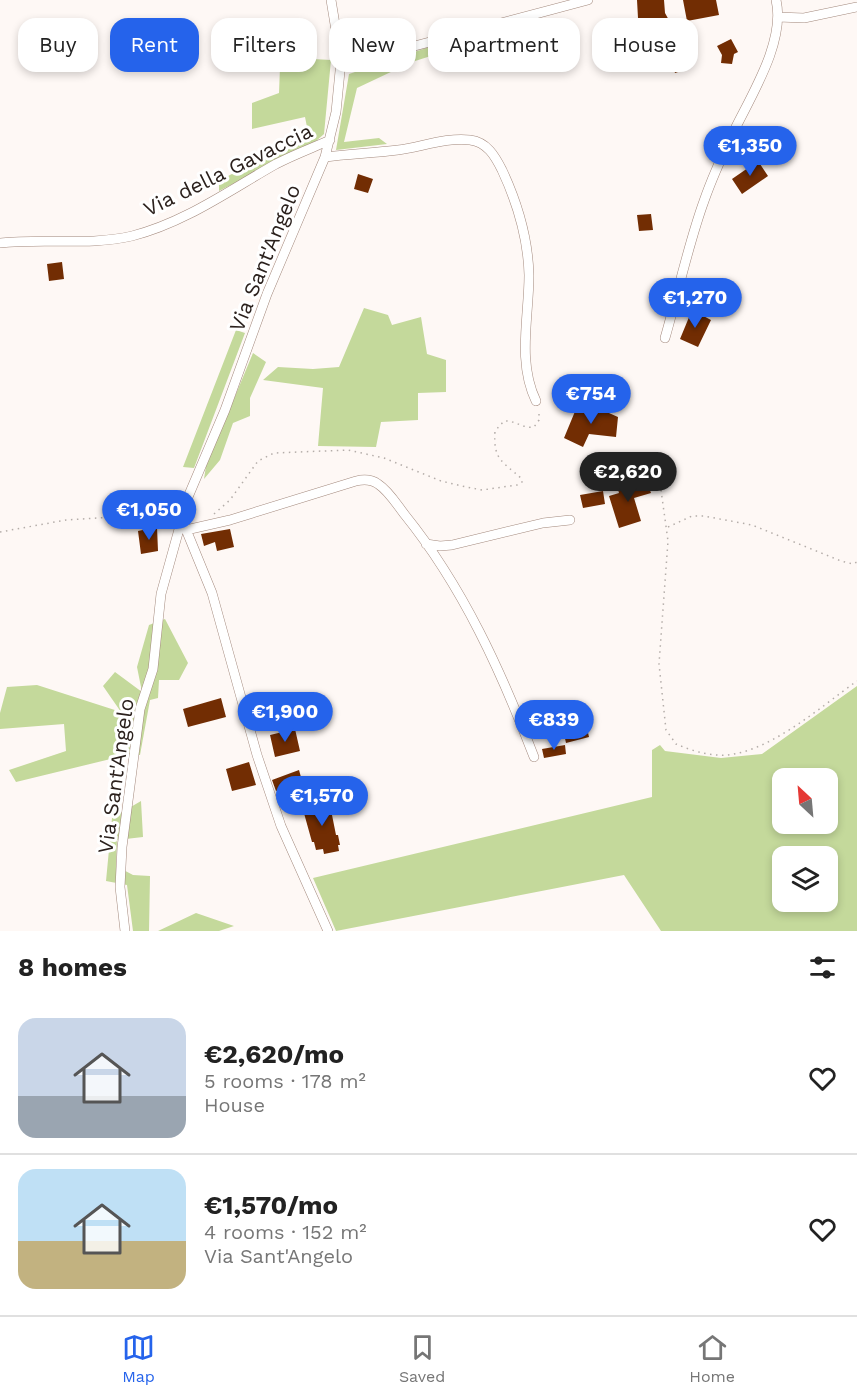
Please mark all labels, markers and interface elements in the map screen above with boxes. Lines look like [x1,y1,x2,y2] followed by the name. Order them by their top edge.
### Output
[18,18,98,72] chip: Buy
[110,18,199,72] chip: Rent
[211,18,317,72] chip: Filters
[329,18,416,72] chip: New
[428,18,580,72] chip: Apartment
[592,18,698,72] chip: House
[139,118,316,221] street label: Via della Gavaccia
[701,126,799,177] pin: €1,350
[718,133,782,157] text: €1,350
[224,181,305,335] street label: Via Sant'Angelo
[646,278,744,329] pin: €1,270
[663,285,727,309] text: €1,270
[555,374,627,425] pin: €754
[566,381,616,405] text: €754
[579,452,677,503] pin: €2,620
[594,459,662,483] text: €2,620
[100,490,198,541] pin: €1,050
[116,497,182,521] text: €1,050
[236,692,334,743] pin: €1,900
[92,697,139,855] street label: Via Sant'Angelo
[252,699,318,723] text: €1,900
[518,700,590,751] pin: €839
[529,707,579,731] text: €839
[772,768,838,834] north arrow
[772,768,838,912] map controls
[273,776,371,827] pin: €1,570
[290,783,354,807] text: €1,570
[772,846,838,912] button: layers
[806,951,839,984] icon: filters
[18,952,127,982] text: 8 homes
[204,1039,344,1069] text: €2,620/mo
[66,1042,138,1114] icon: home
[806,1062,839,1095] icon: heart
[204,1069,366,1093] text: 5 rooms · 178 m²
[204,1093,265,1117] text: House
[204,1190,338,1220] text: €1,570/mo
[66,1193,138,1265] icon: home
[806,1213,839,1246] icon: heart
[204,1220,367,1244] text: 4 rooms · 152 m²
[204,1244,353,1268] text: Via Sant'Angelo
[122,1331,155,1386] tab: Map
[399,1331,445,1386] tab: Saved
[689,1331,735,1386] tab: Home

